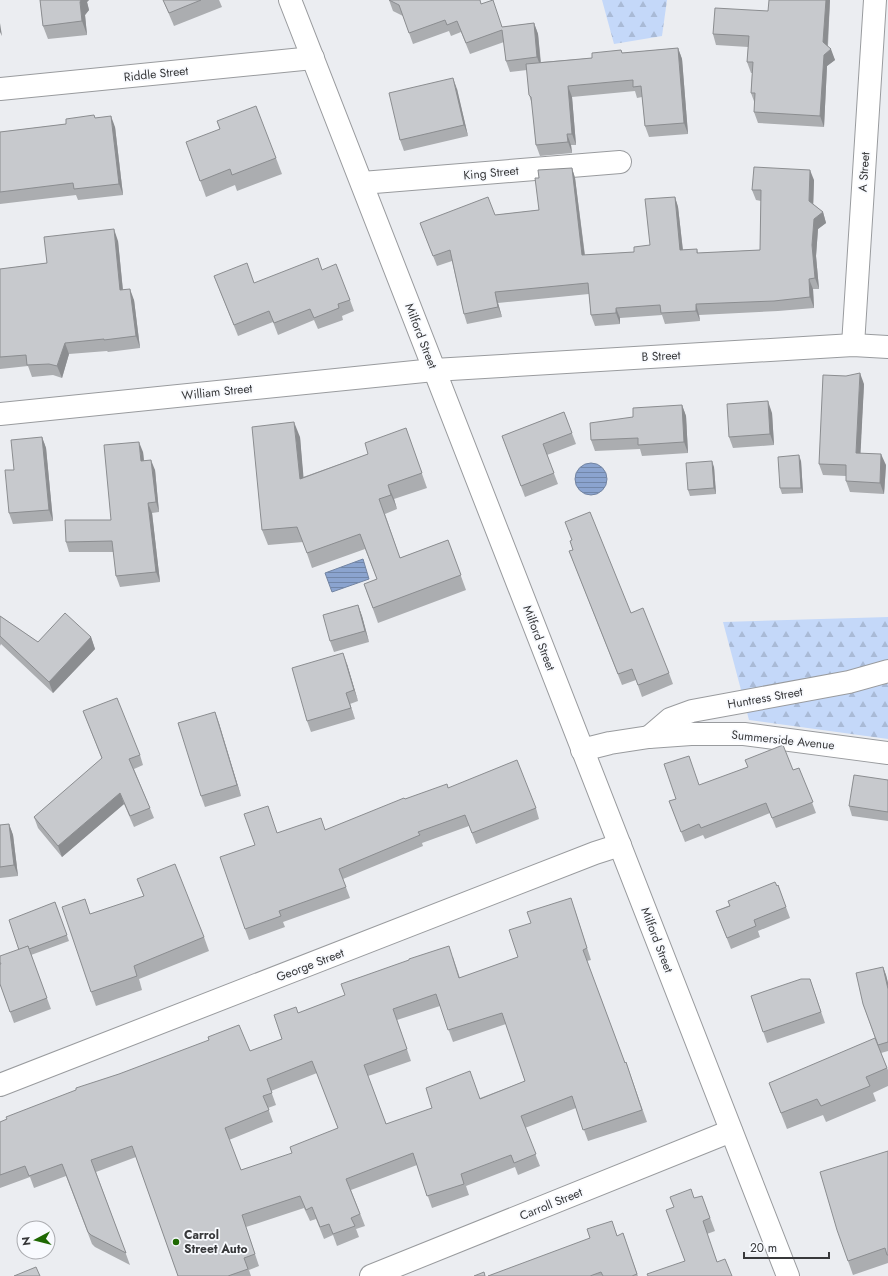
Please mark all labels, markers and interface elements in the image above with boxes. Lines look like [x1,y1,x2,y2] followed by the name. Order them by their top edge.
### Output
[123,62,189,86] street label: Riddle Street
[854,151,874,193] street label: A Street
[463,162,519,184] street label: King Street
[400,301,442,371] street label: Milford Street
[641,346,681,366] street label: B Street
[181,379,253,405] street label: William Street
[518,603,560,673] street label: Milford Street
[726,683,804,713] street label: Huntress Street
[730,726,836,754] street label: Summerside Avenue
[636,905,678,975] street label: Milford Street
[274,944,347,986] street label: George Street
[517,1183,585,1225] street label: Carroll Street
[16,1220,56,1260] north arrow
[184,1226,248,1258] place label: Carrol Street Auto
[744,1234,829,1260] scale bar
[18,1236,35,1247] text: N
[171,1237,181,1247] marker: Carrol Street Auto
[750,1239,777,1257] text: 20 m

